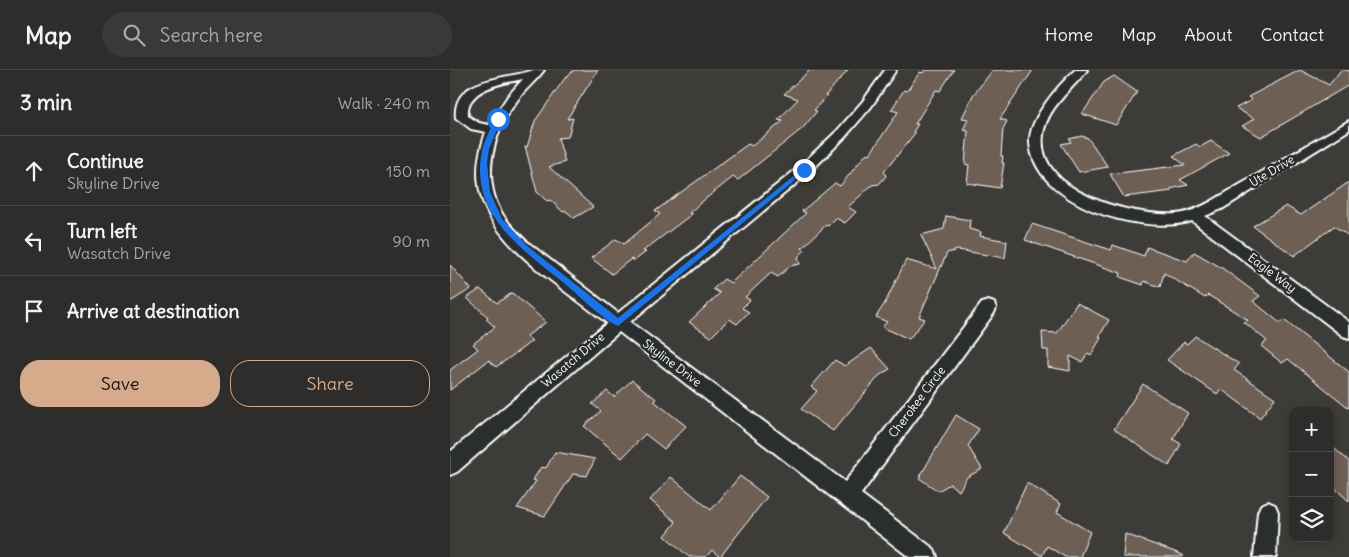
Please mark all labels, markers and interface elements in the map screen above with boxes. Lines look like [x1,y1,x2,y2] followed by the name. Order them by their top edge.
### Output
[102,12,452,57] search box
[25,20,72,50] text: Map
[120,21,148,49] icon: search
[160,23,263,47] text: Search here
[1045,23,1093,46] text: Home
[1121,23,1156,46] text: Map
[1184,23,1232,46] text: About
[1260,23,1324,46] text: Contact
[20,89,72,116] text: 3 min
[338,93,430,113] text: Walk · 240 m
[487,108,510,131] route start
[67,149,144,173] text: Continue
[1247,151,1297,190] street label: Ute Drive
[20,157,48,185] icon: ahead
[793,159,816,182] route end
[386,161,430,181] text: 150 m
[67,173,160,193] text: Skyline Drive
[67,219,137,243] text: Turn left
[20,227,48,255] icon: left
[392,231,430,251] text: 90 m
[67,243,171,263] text: Wasatch Drive
[1245,250,1299,296] street label: Eagle Way
[20,297,48,325] icon: arrive
[67,299,240,323] text: Arrive at destination
[538,329,607,390] street label: Wasatch Drive
[640,336,705,390] street label: Skyline Drive
[20,360,220,407] button: Save
[230,360,430,407] button: Share
[885,363,948,440] street label: Cherokee Circle
[1289,407,1334,542] map controls
[1289,407,1334,452] button: +
[1289,452,1334,497] button: −
[1289,497,1334,542] button: layers

